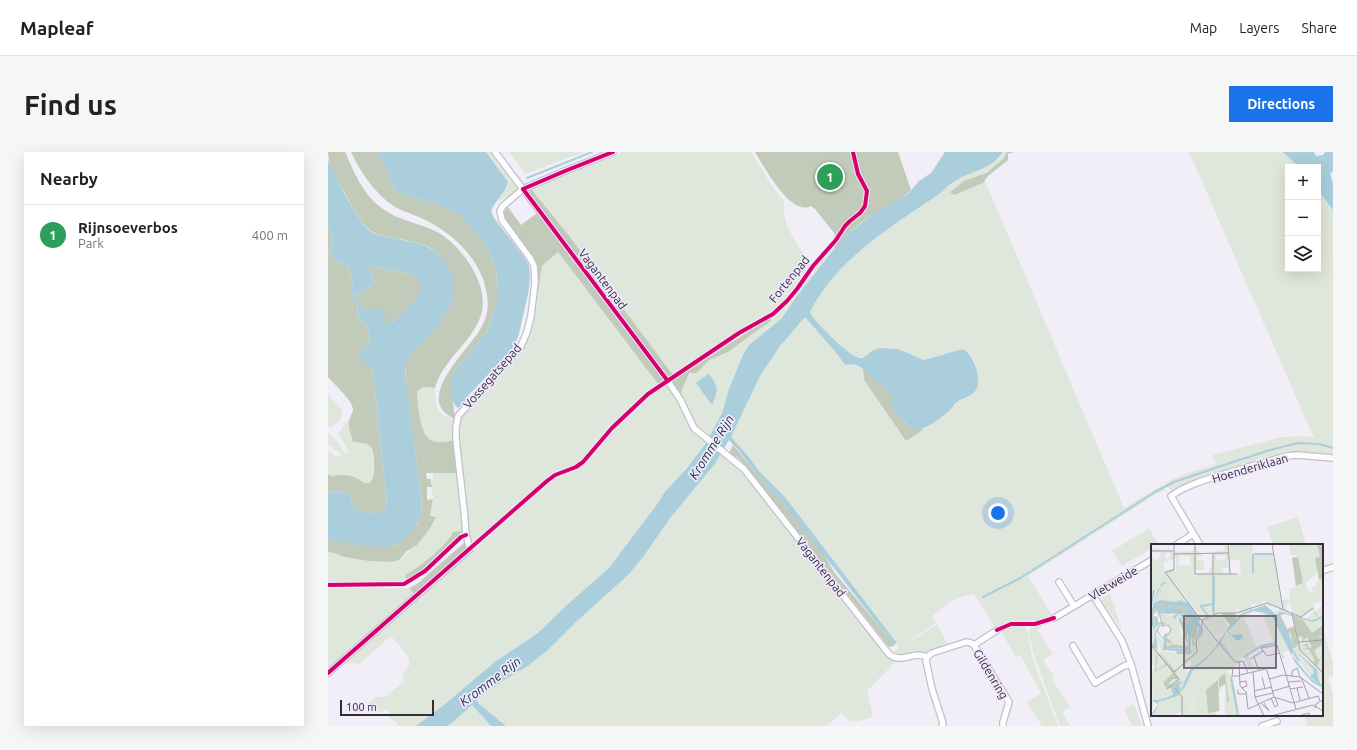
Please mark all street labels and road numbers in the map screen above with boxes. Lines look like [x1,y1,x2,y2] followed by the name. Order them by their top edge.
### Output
[576,246,630,312] street label: Vagantenpad
[766,253,812,305] street label: Fortenpad
[460,341,524,411] street label: Vossegatsepad
[1211,451,1289,485] street label: Hoenderiklaan
[794,535,848,599] street label: Vagantenpad
[1086,563,1140,603] street label: Vletweide
[971,647,1011,701] street label: Gildenring

